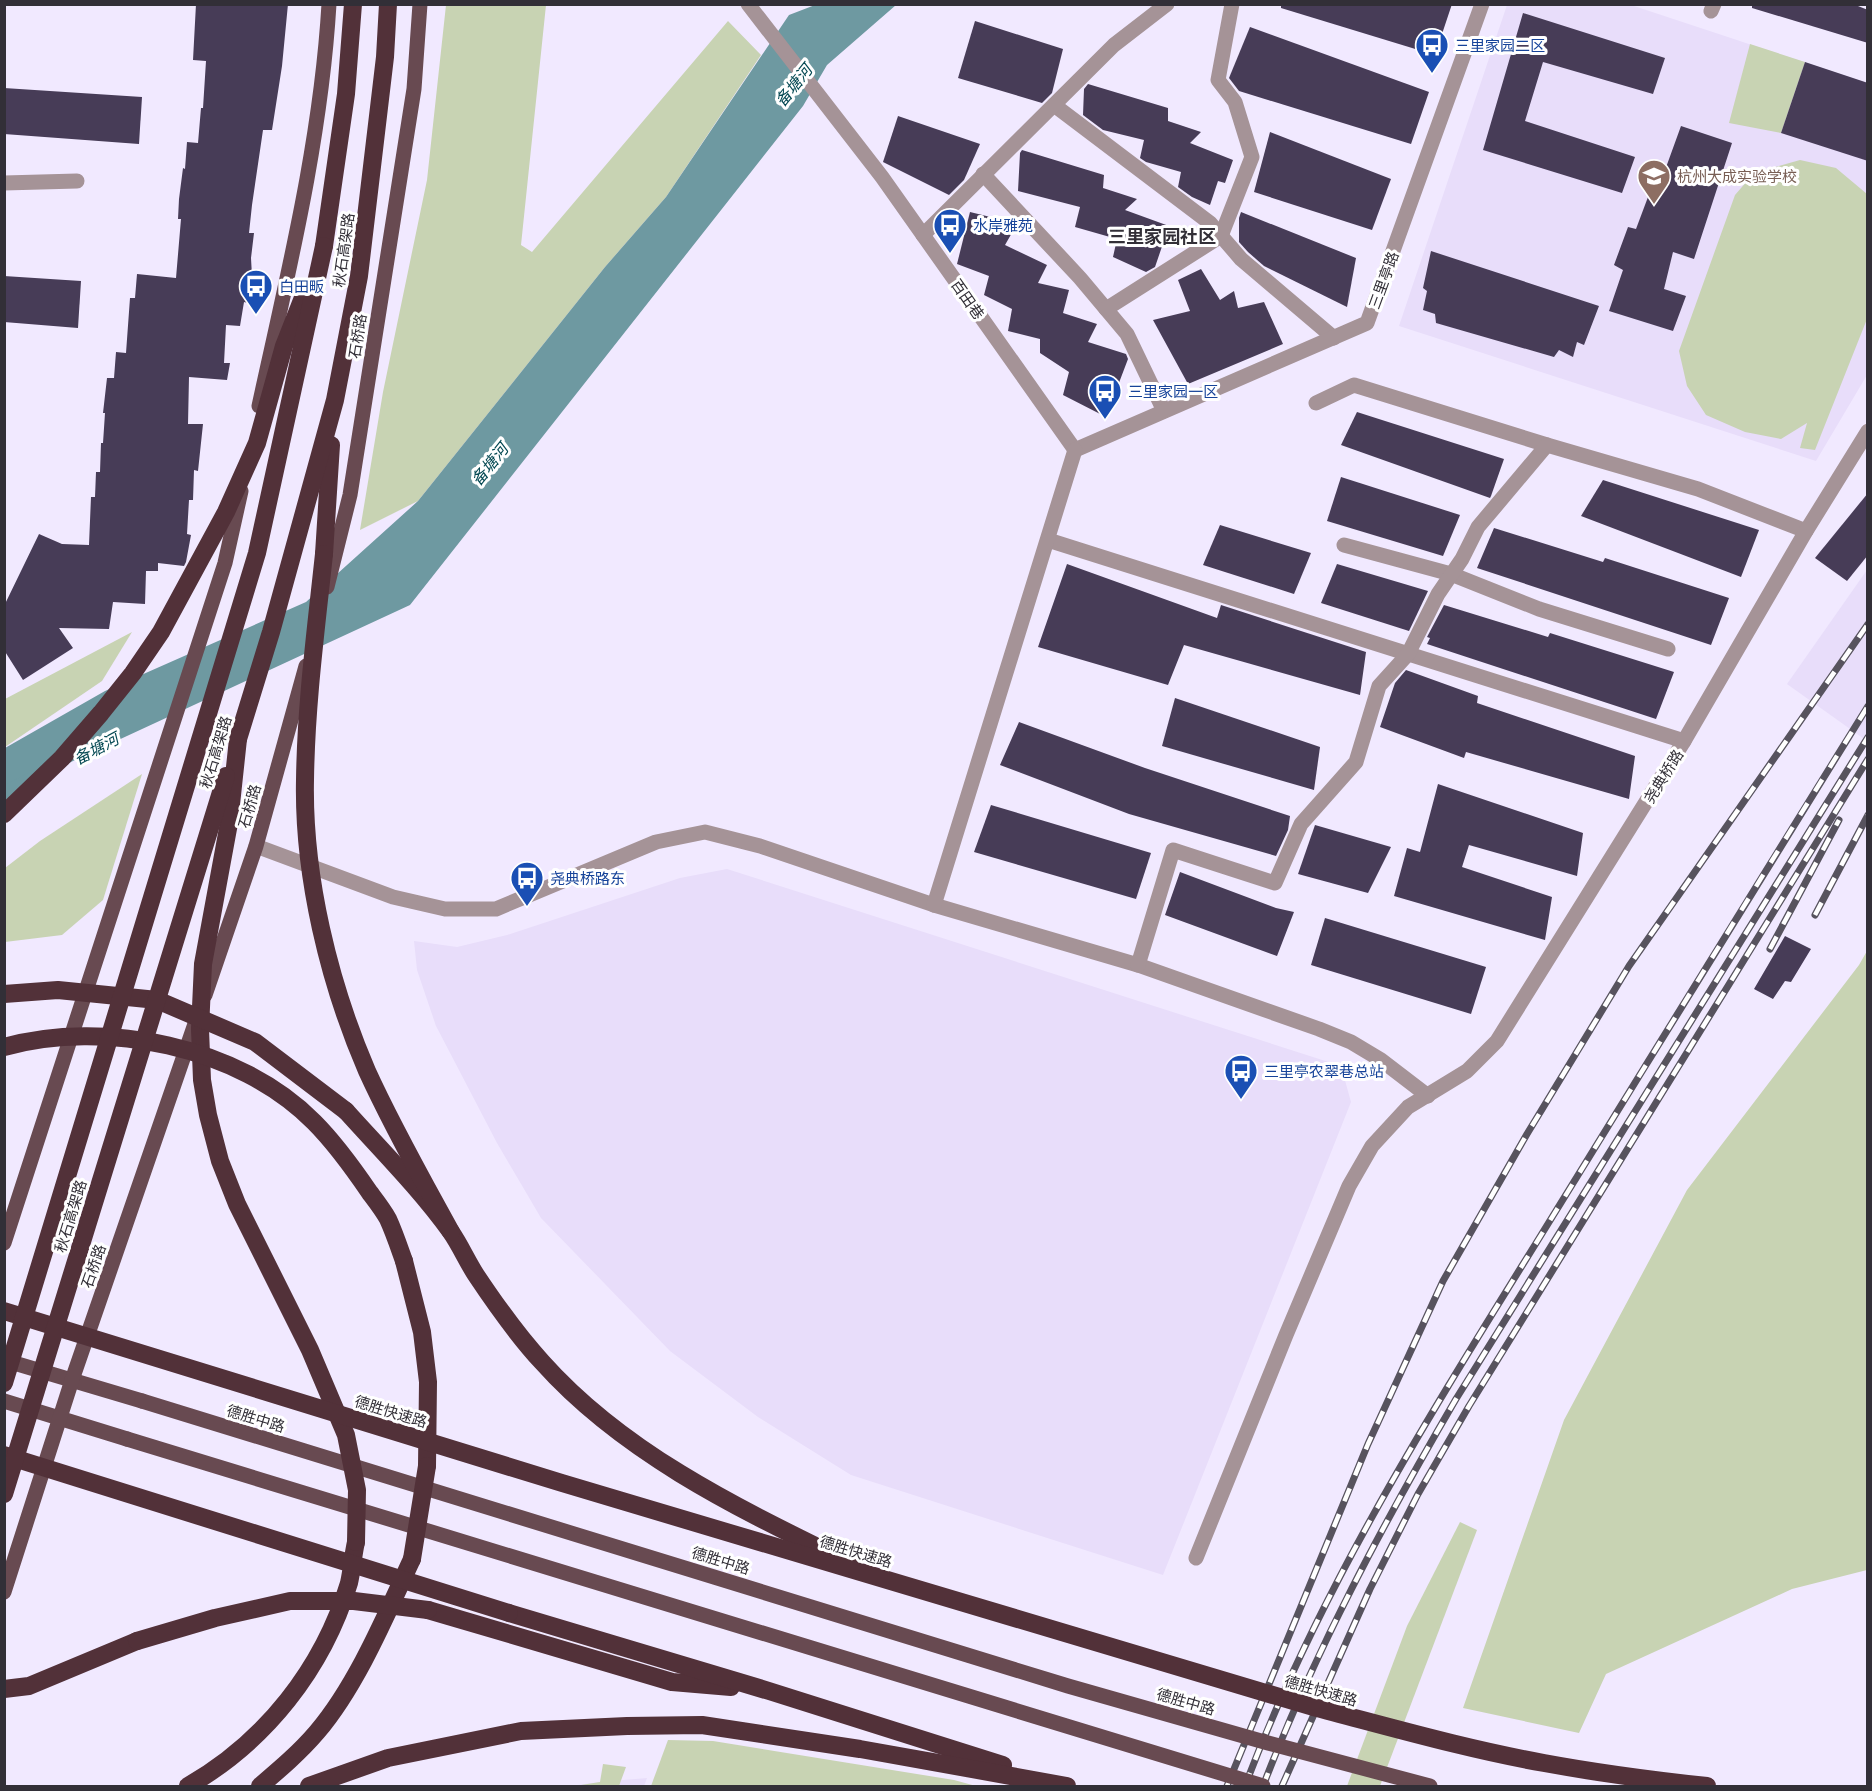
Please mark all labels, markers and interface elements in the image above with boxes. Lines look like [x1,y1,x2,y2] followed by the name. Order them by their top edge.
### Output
[1414,27,1450,74] bus stop icon: 三里家园二区
[1455,36,1545,54] place label: 三里家园二区
[771,58,817,110] water label: 备塘河
[1636,158,1672,205] school or university icon: 杭州大成实验学校
[1677,167,1797,185] place label: 杭州大成实验学校
[932,207,968,254] bus stop icon: 水岸雅苑
[329,212,357,288] street label: 秋石高架路
[973,216,1033,234] place label: 水岸雅苑
[1108,225,1216,247] district label: 三里家园社区
[1364,249,1402,311] street label: 三里亭路
[238,268,274,315] bus stop icon: 白田畈
[948,275,988,323] street label: 百田巷
[279,277,324,295] place label: 白田畈
[345,312,369,360] street label: 石桥路
[1087,373,1123,420] bus stop icon: 三里家园一区
[1128,382,1218,400] place label: 三里家园一区
[467,437,513,489] water label: 备塘河
[195,713,235,791] street label: 秋石高架路
[70,727,124,768] water label: 备塘河
[1639,746,1687,806] street label: 尧典桥路
[234,782,264,830] street label: 石桥路
[509,860,545,907] bus stop icon: 尧典桥路东
[550,869,625,887] place label: 尧典桥路东
[1223,1053,1259,1100] bus stop icon: 三里亭农翠巷总站
[1264,1062,1384,1080] place label: 三里亭农翠巷总站
[50,1177,90,1255] street label: 秋石高架路
[77,1242,109,1290] street label: 石桥路
[352,1391,430,1431] street label: 德胜快速路
[225,1401,287,1435] street label: 德胜中路
[817,1531,895,1571] street label: 德胜快速路
[690,1543,752,1577] street label: 德胜中路
[1282,1671,1360,1709] street label: 德胜快速路
[1155,1684,1217,1718] street label: 德胜中路

